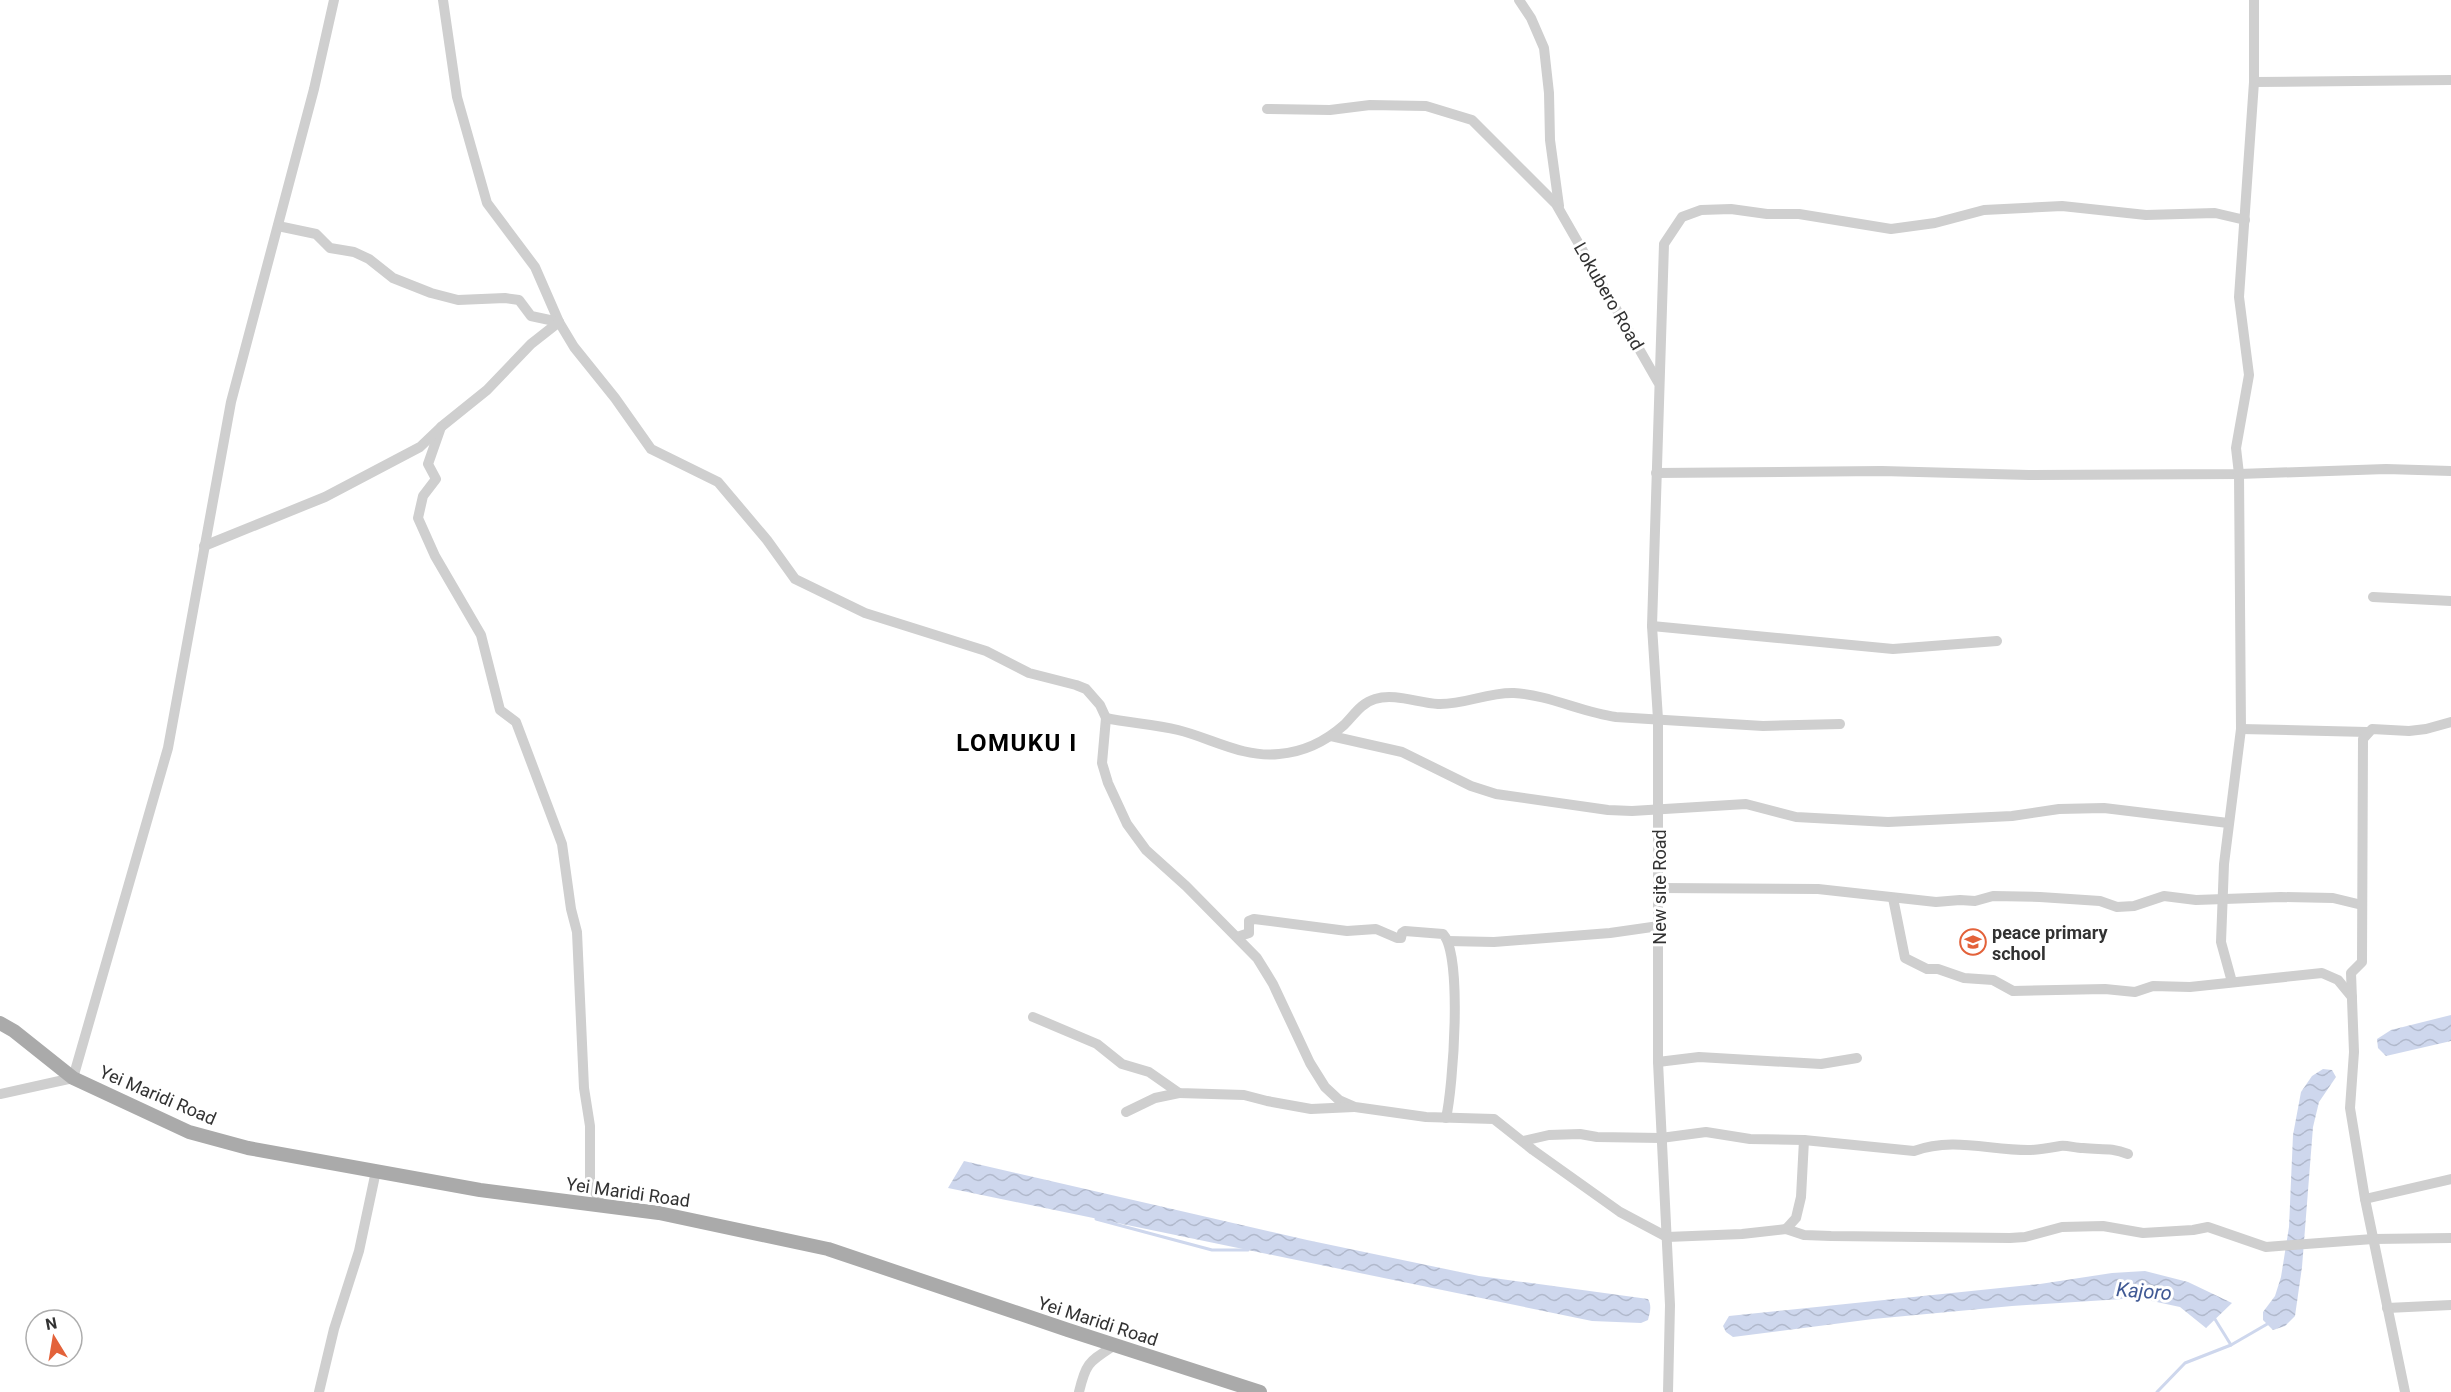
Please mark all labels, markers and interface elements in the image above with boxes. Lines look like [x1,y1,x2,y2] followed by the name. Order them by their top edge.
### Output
[1570,239,1648,353] street label: Lokubero Road
[956,729,1078,757] district label: LOMUKU I
[1649,829,1670,945] street label: New site Road
[1992,922,2109,964] place label: peace primary school
[1958,927,1988,957] school or university icon: peace primary school
[96,1061,220,1129] street label: Yei Maridi Road
[565,1173,691,1211] street label: Yei Maridi Road
[2115,1277,2173,1305] water label: Kajoro
[1035,1292,1161,1350] street label: Yei Maridi Road
[24,1308,84,1368] north arrow
[44,1313,59,1334] text: N

